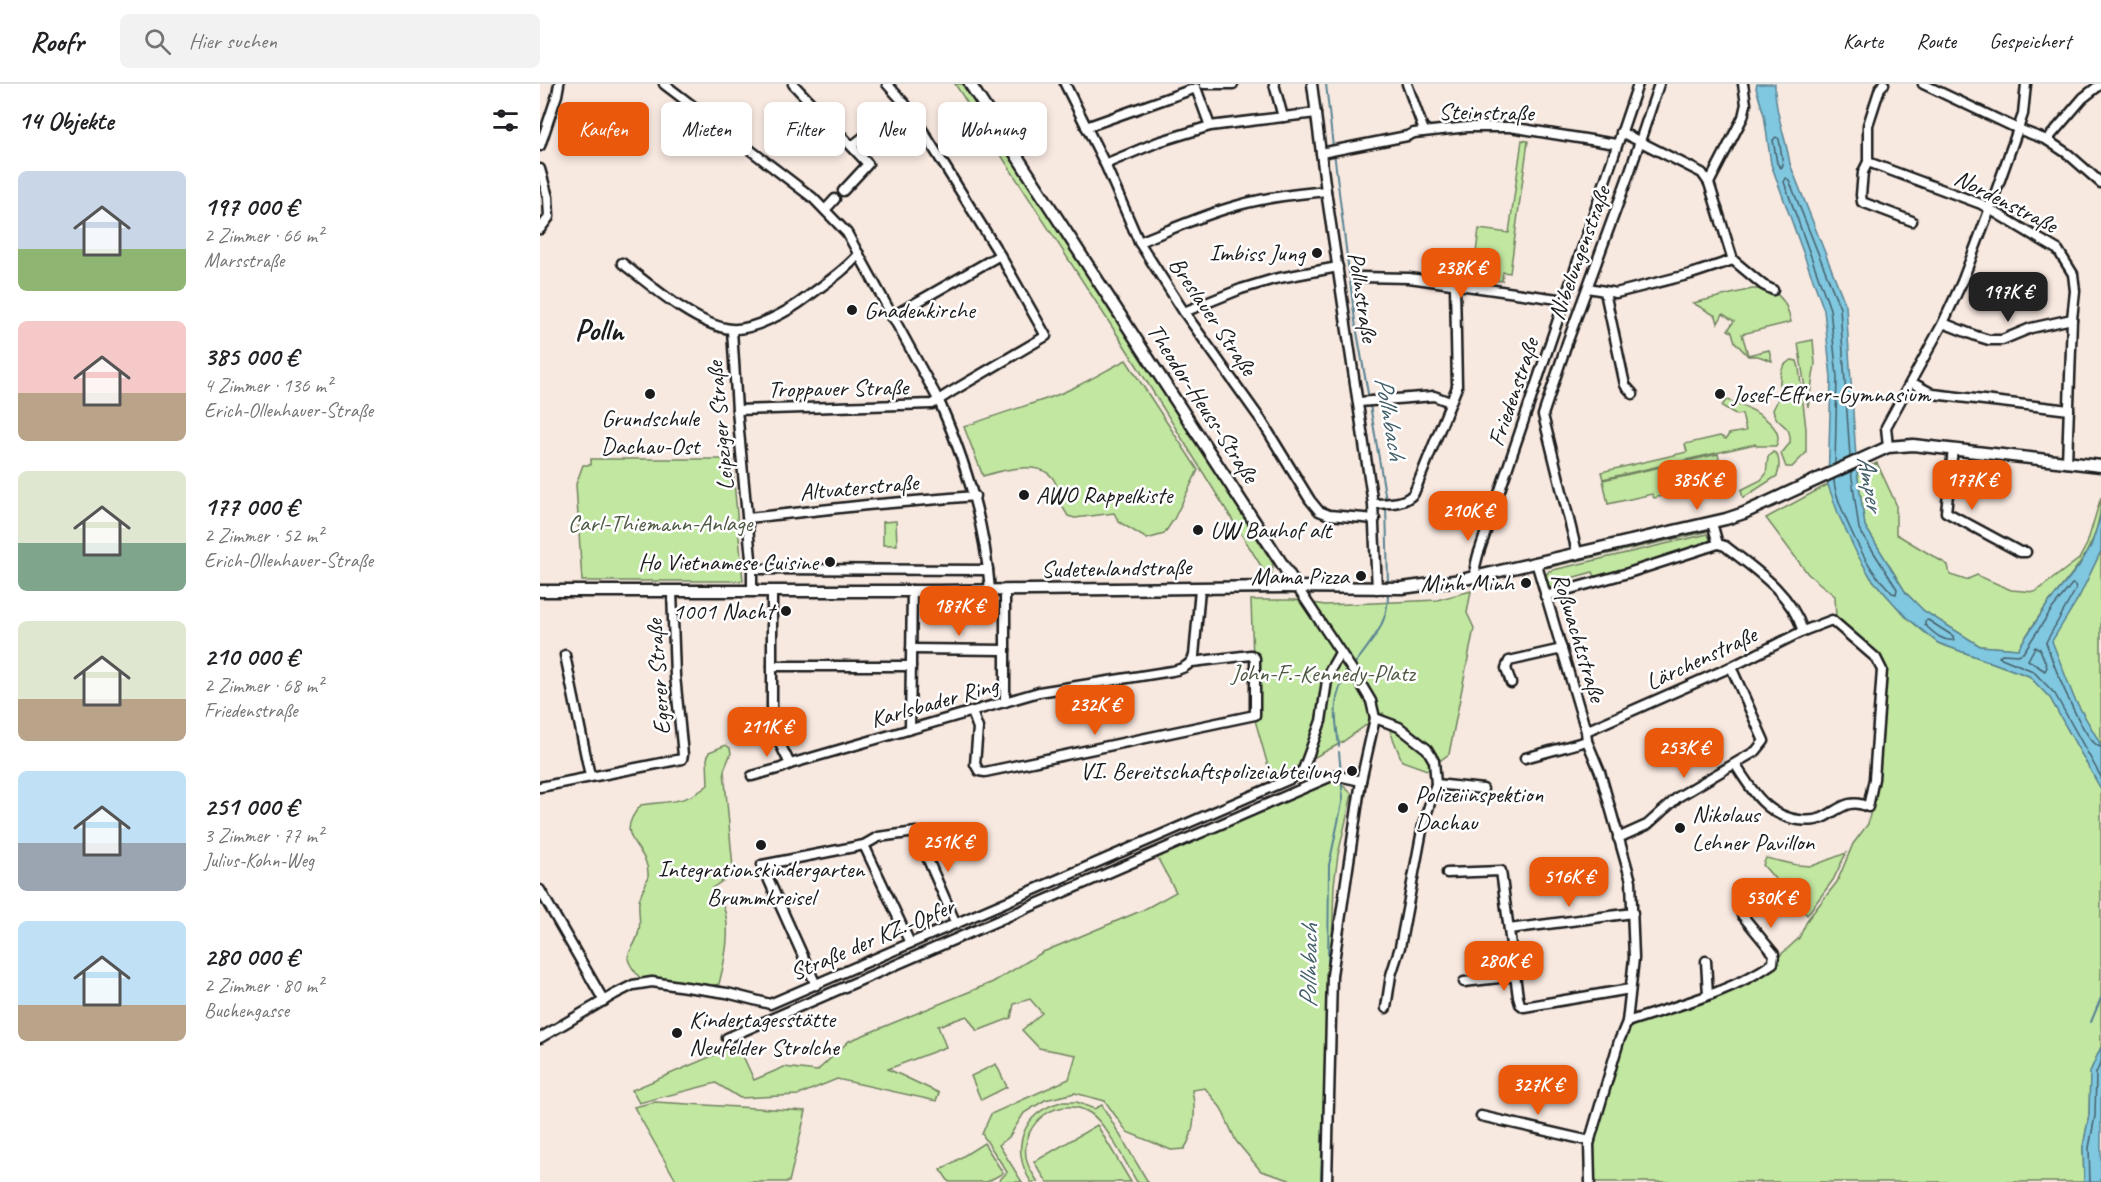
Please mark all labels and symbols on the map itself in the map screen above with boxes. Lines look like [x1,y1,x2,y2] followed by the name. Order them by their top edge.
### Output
[1438,96,1536,128] street label: Steinstraße
[1950,162,2064,241] street label: Nordenstraße
[1541,180,1618,324] street label: Nibelungenstraße
[1209,238,1306,268] place label: Imbiss Jung
[1310,246,1324,260] marker: Imbiss Jung
[1412,248,1510,299] pin: 238K €
[1341,250,1385,346] street label: Pollnstraße
[1162,251,1265,383] street label: Breslauer Straße
[1959,272,2057,323] pin: 197K €
[864,295,977,325] place label: Gnadenkirche
[845,303,859,317] marker: Gnadenkirche
[575,311,625,349] district label: Polln
[1140,318,1267,490] street label: Theodor-Heuss-Straße
[1481,332,1546,450] street label: Friedenstraße
[699,358,741,492] street label: Leipziger Straße
[768,372,911,404] street label: Troppauer Straße
[1367,374,1414,464] water label: Pollnbach
[1731,379,1932,409] place label: Josef-Effner-Gymnasium
[643,387,657,401] marker: Grundschule Dachau-Ost
[1713,387,1727,401] marker: Josef-Effner-Gymnasium
[601,403,701,461] place label: Grundschule Dachau-Ost
[1849,453,1892,518] water label: Amper
[1648,460,1746,511] pin: 385K €
[1923,460,2021,511] pin: 177K €
[799,467,922,507] street label: Altvaterstraße
[1036,480,1174,510] place label: AWO Rappelkiste
[1017,488,1031,502] marker: AWO Rappelkiste
[1419,491,1517,542] pin: 210K €
[568,508,755,538] park label: Carl-Thiemann-Anlage
[1210,515,1333,545] place label: UW Bauhof alt
[1191,523,1205,537] marker: UW Bauhof alt
[638,547,820,577] place label: Ho Vietnamese Cuisine
[1041,552,1194,584] street label: Sudetenlandstraße
[823,555,837,569] marker: Ho Vietnamese Cuisine
[1251,561,1350,591] place label: Mama Pizza
[1421,568,1516,598] place label: Minh Minh
[1354,569,1368,583] marker: Mama Pizza
[1545,569,1613,707] street label: Roßwachtstraße
[1519,576,1533,590] marker: Minh Minh
[910,586,1008,637] pin: 187K €
[673,596,777,626] place label: 1001 Nacht
[779,604,793,618] marker: 1001 Nacht
[639,616,677,736] street label: Egerer Straße
[1641,618,1763,697] street label: Lärchenstraße
[1230,658,1416,688] park label: John-F.-Kennedy-Platz
[867,669,1003,734] street label: Karlsbader Ring
[1046,685,1144,736] pin: 232K €
[718,707,816,758] pin: 211K €
[1635,728,1733,779] pin: 253K €
[1080,756,1342,786] place label: VI. Bereitschaftspolizeiabteilung
[1345,764,1359,778] marker: VI. Bereitschaftspolizeiabteilung
[1415,779,1543,837] place label: Polizeiinspektion Dachau
[1692,799,1815,857] place label: Nikolaus Lehner Pavillon
[1396,801,1410,815] marker: Polizeiinspektion Dachau
[1673,821,1687,835] marker: Nikolaus Lehner Pavillon
[899,822,997,873] pin: 251K €
[754,838,768,852] marker: Integrationskindergarten Brummkreisel
[658,854,866,912] place label: Integrationskindergarten Brummkreisel
[1520,857,1618,908] pin: 516K €
[1722,878,1820,929] pin: 530K €
[785,890,961,987] street label: Straße der KZ.-Opfer
[1291,922,1326,1008] water label: Pollnbach
[1455,941,1553,992] pin: 280K €
[689,1004,841,1062] place label: Kindertagesstätte Neufelder Strolche
[670,1026,684,1040] marker: Kindertagesstätte Neufelder Strolche
[1489,1065,1587,1116] pin: 327K €

